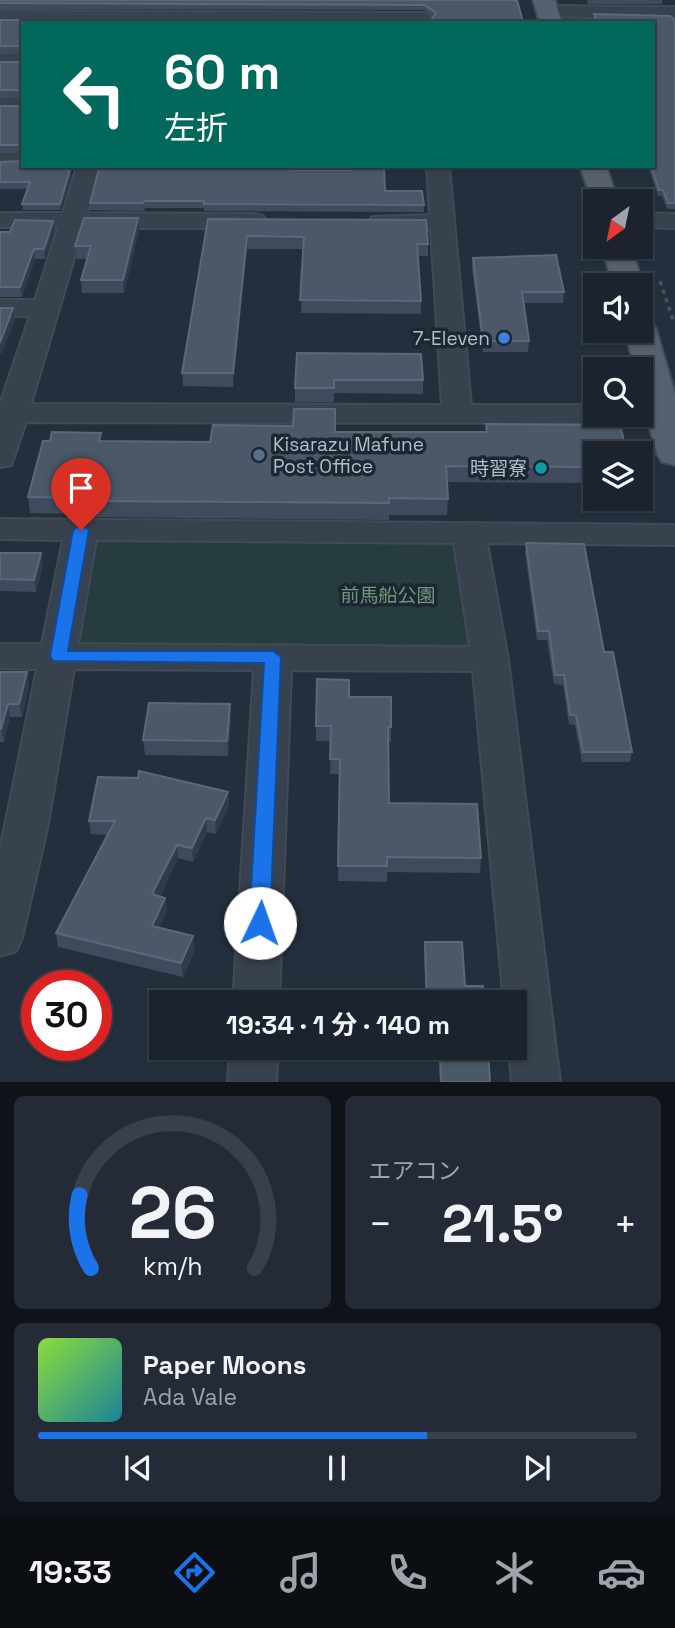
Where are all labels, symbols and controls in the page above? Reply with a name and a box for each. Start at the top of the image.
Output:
text: 60 m [164,41,280,103]
icon: left [49,49,140,140]
text: 左折 [164,108,228,148]
north arrow [583,189,653,259]
map controls [583,189,653,511]
button: sound [583,273,653,343]
place label: 7-Eleven [413,326,490,351]
marker: 7-Eleven [496,330,512,346]
button: search [583,357,653,427]
place label: Kisarazu Mafune Post Office [273,432,424,479]
button: layers [583,441,653,511]
marker: Kisarazu Mafune Post Office [251,447,267,463]
place label: 時習寮 [470,456,527,481]
pin [51,458,111,530]
marker: 時習寮 [533,460,549,476]
icon: arrive [62,469,100,507]
park label: 前馬船公園 [340,583,436,608]
position arrow [223,886,297,960]
speed limit sign: 30 [21,970,112,1061]
text: 19:34 · 1 分 · 140 m [226,1008,450,1042]
text: エアコン [369,1156,461,1186]
text: 26 [128,1167,216,1260]
text: 21.5° [442,1191,564,1257]
text: − [369,1200,392,1248]
text: + [613,1200,637,1248]
text: km/h [142,1250,202,1282]
text: Paper Moons [143,1348,306,1382]
text: Ada Vale [143,1382,237,1412]
icon: previous [119,1449,157,1487]
icon: pause [318,1449,356,1487]
icon: next [518,1449,556,1487]
icon: directions [170,1548,219,1597]
icon: music [276,1548,325,1597]
icon: phone [383,1548,432,1597]
icon: climate [490,1548,539,1597]
icon: car [597,1548,646,1597]
text: 19:33 [29,1552,112,1592]

